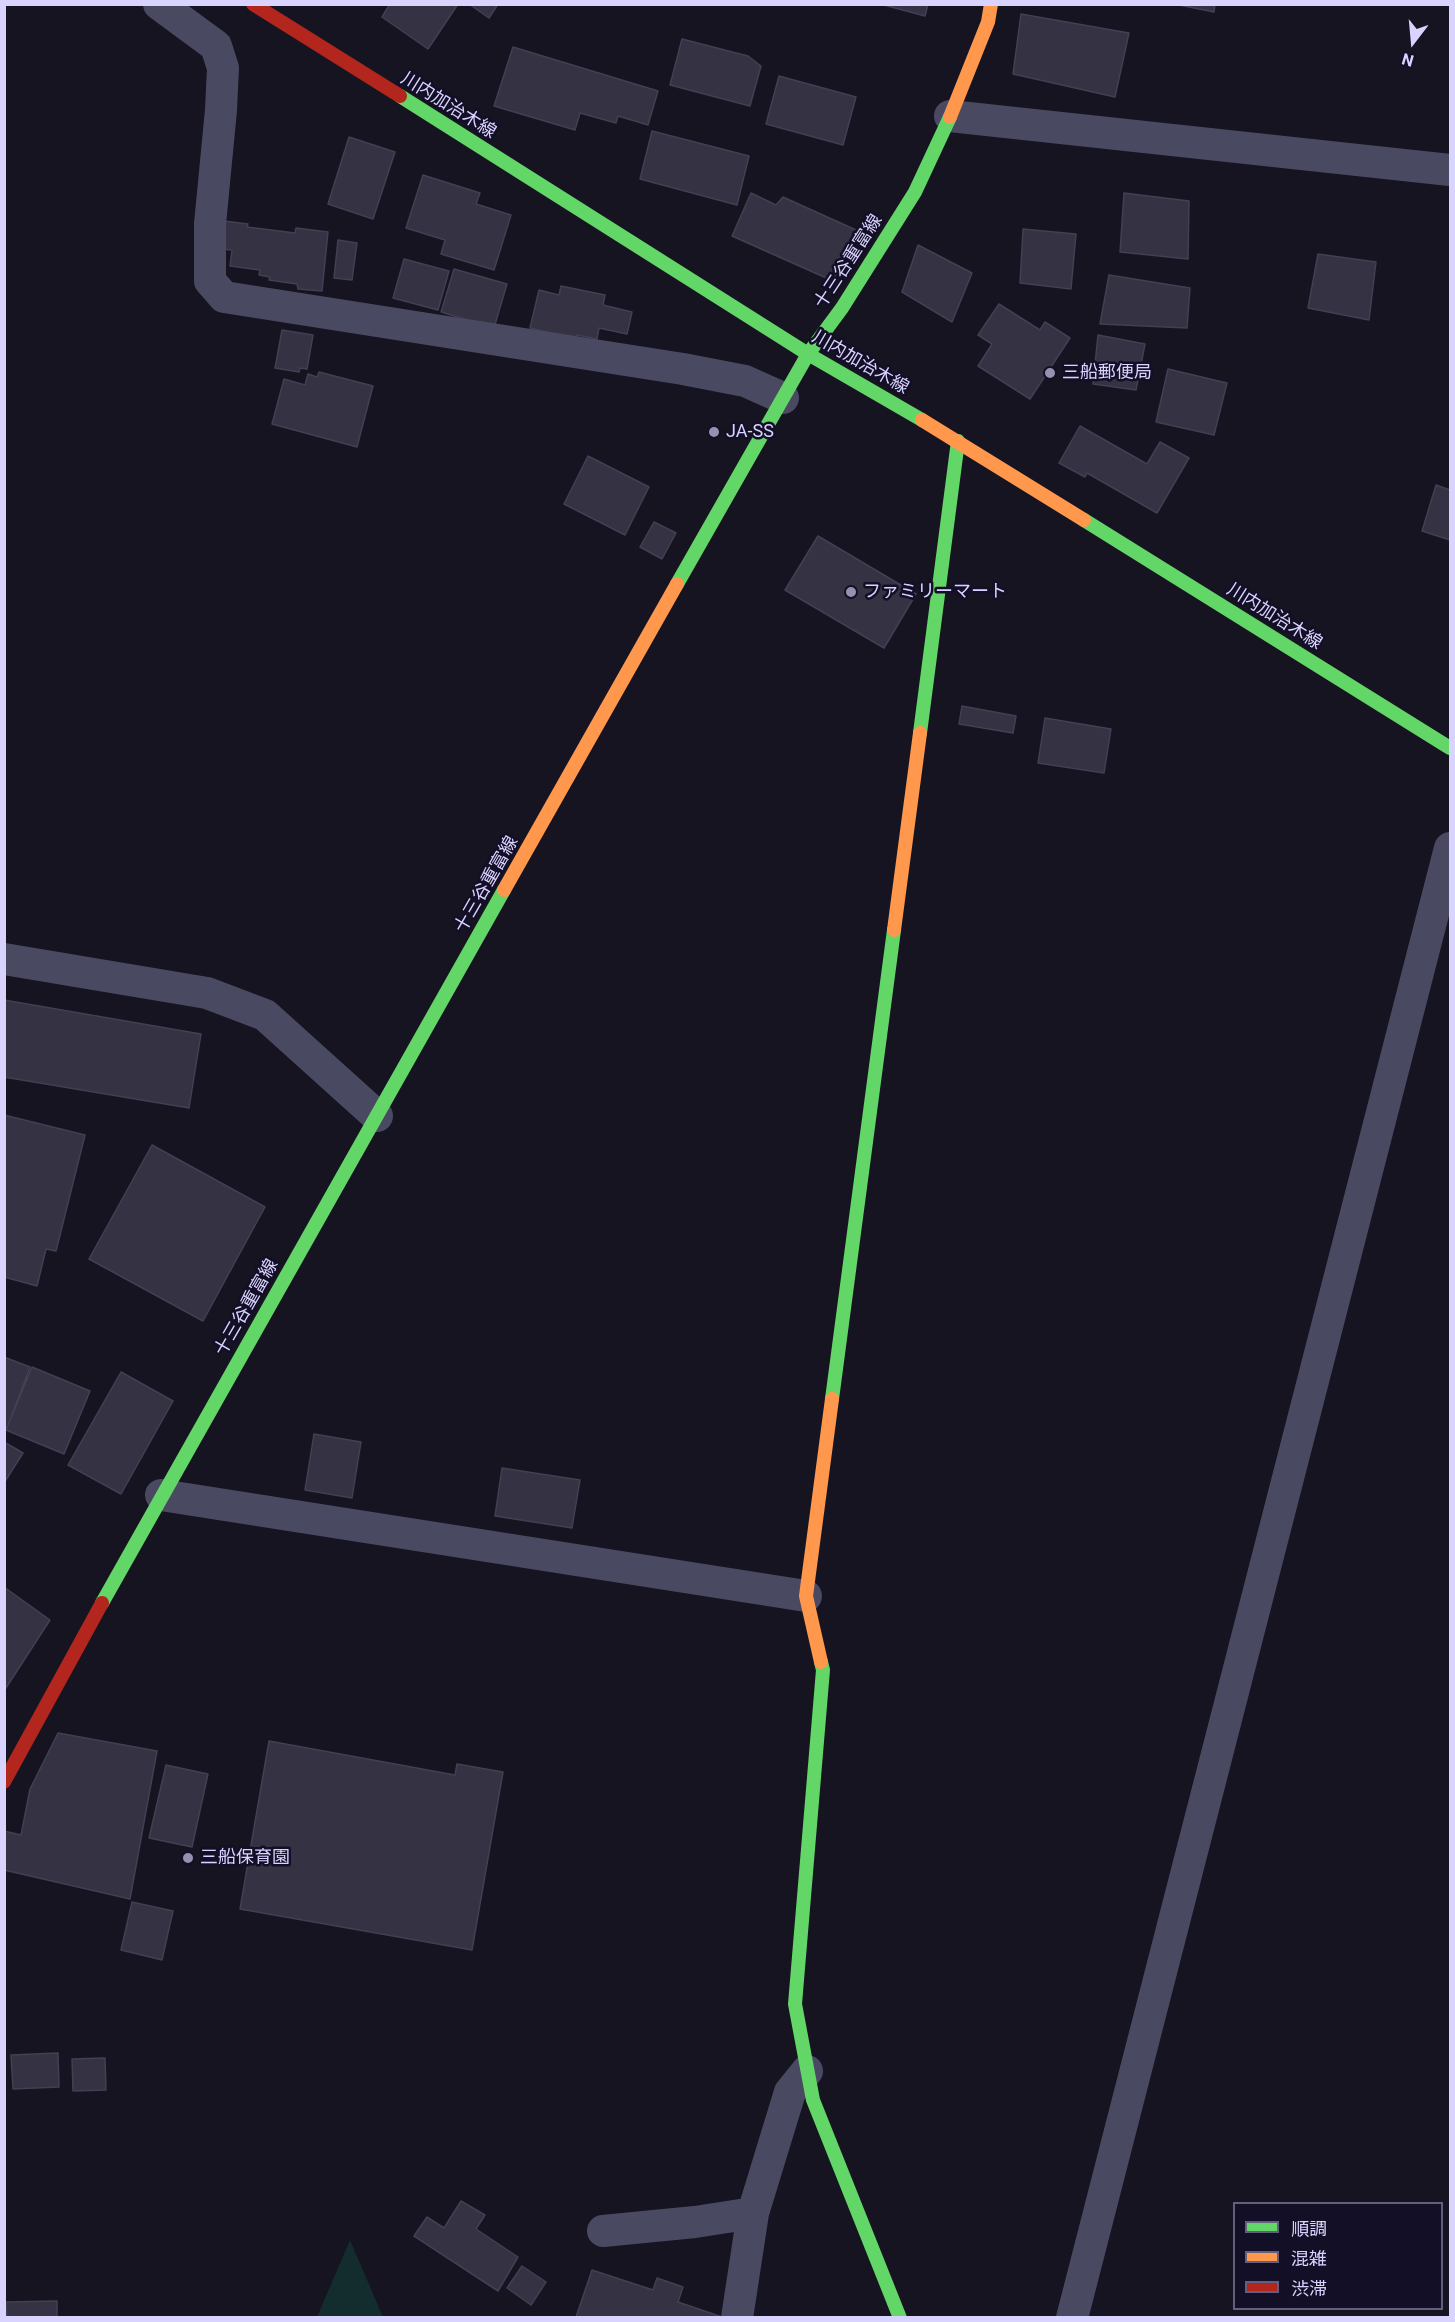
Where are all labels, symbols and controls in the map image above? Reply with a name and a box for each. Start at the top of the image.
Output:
north arrow [1383,12,1443,72]
text: N [1400,49,1416,70]
street label: 川内加治木線 [396,68,500,144]
street label: 十三谷重富線 [811,211,887,313]
street label: 川内加治木線 [808,327,912,399]
place label: 三船郵便局 [1062,362,1152,384]
marker: 三船郵便局 [1043,366,1057,380]
place label: JA-SS [726,421,774,443]
marker: JA-SS [707,425,721,439]
street label: 川内加治木線 [1222,579,1326,655]
place label: ファミリーマート [863,581,1007,603]
marker: ファミリーマート [844,585,858,599]
street label: 十三谷重富線 [451,833,523,937]
street label: 十三谷重富線 [211,1256,283,1360]
place label: 三船保育園 [200,1847,290,1869]
marker: 三船保育園 [181,1851,195,1865]
legend [1233,2202,1443,2310]
text: 順調 [1291,2218,1327,2239]
text: 混雑 [1291,2248,1327,2269]
text: 渋滞 [1291,2278,1327,2299]

